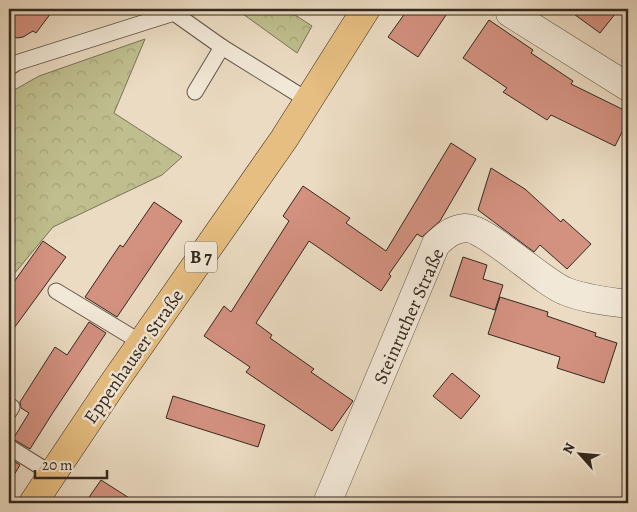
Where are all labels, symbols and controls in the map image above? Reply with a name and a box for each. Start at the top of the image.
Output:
road number: B 7 [185,242,217,272]
street label: Steinruther Straße [367,244,451,388]
street label: Eppenhauser Straße [78,284,190,429]
north arrow [554,430,604,480]
text: N [558,439,580,457]
scale bar [35,447,108,479]
text: 20 m [42,455,73,475]

